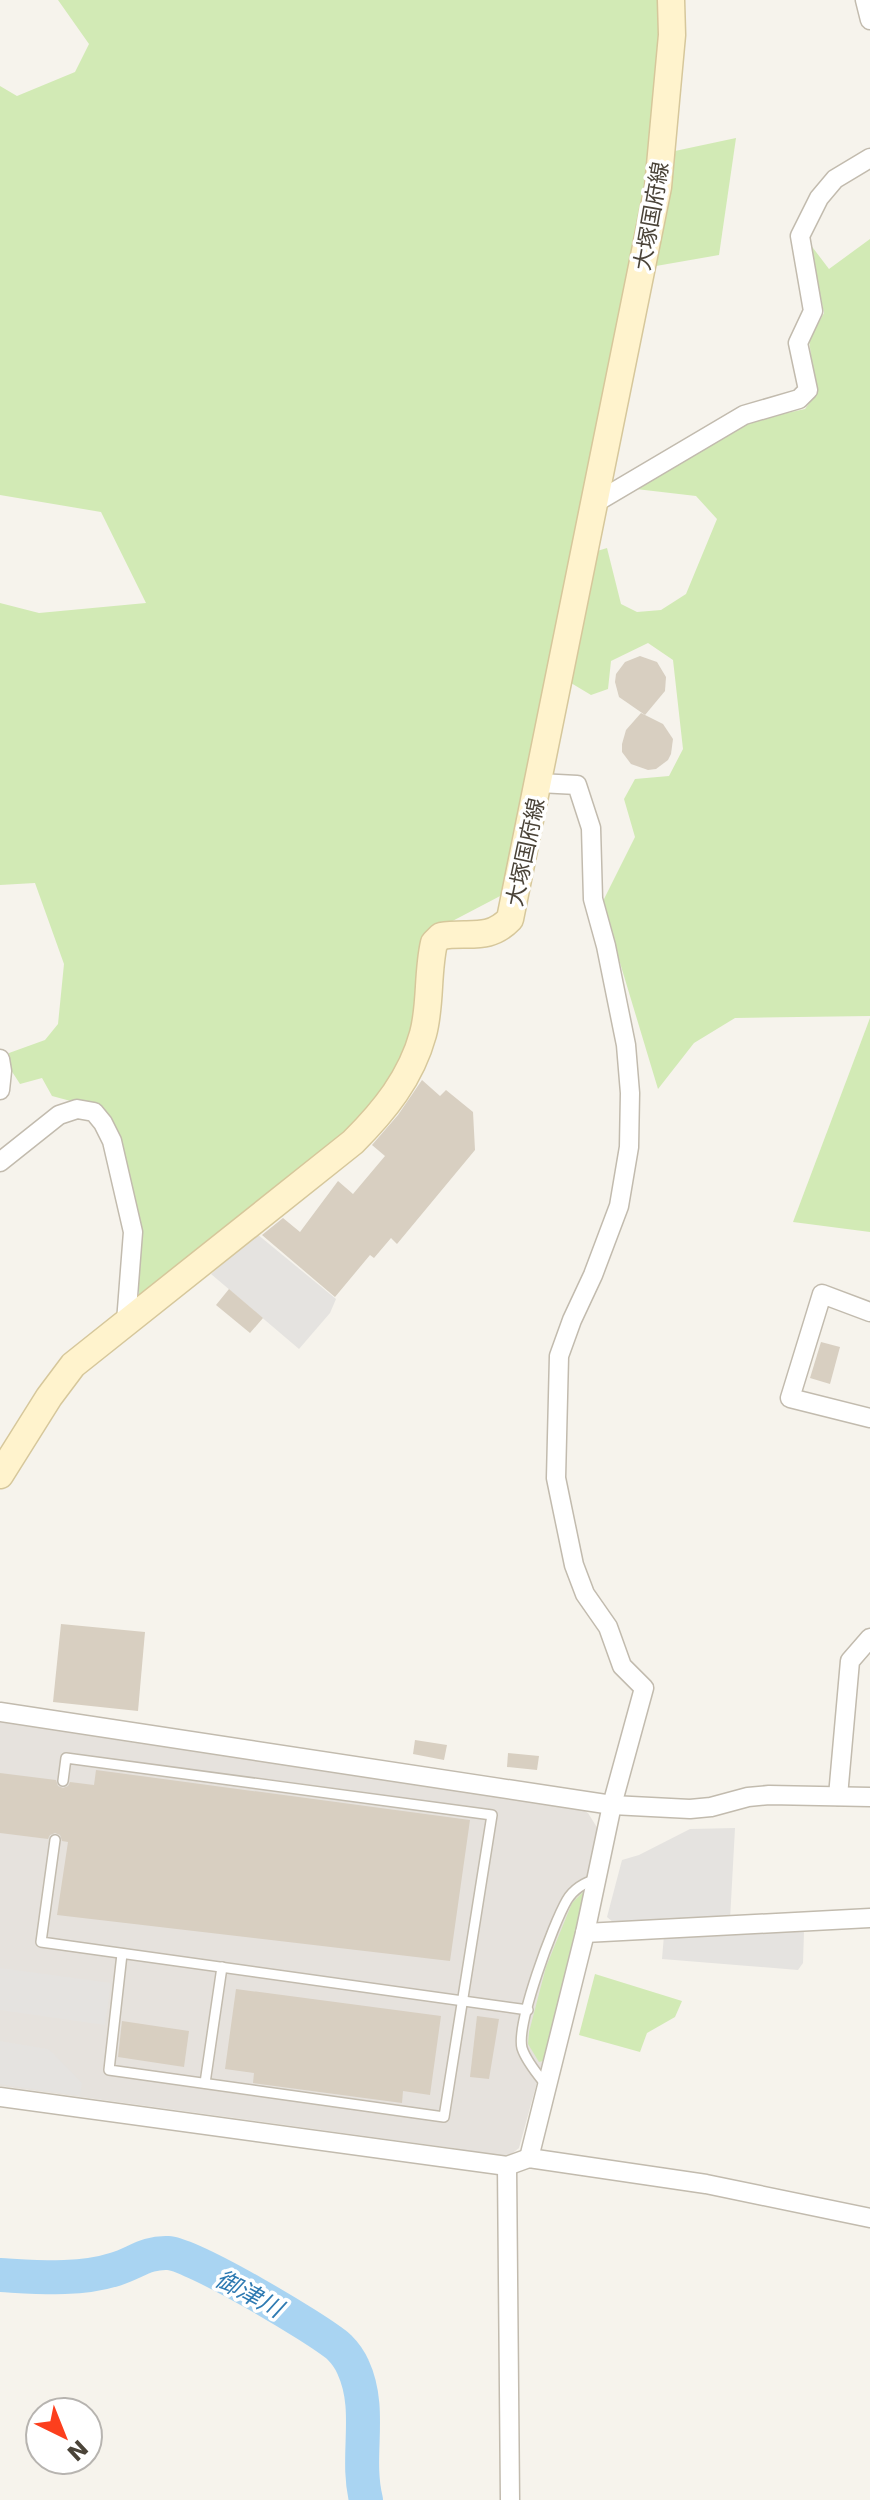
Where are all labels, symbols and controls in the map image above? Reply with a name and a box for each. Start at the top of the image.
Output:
street label: 大塚国府線 [630,160,673,272]
street label: 大塚国府線 [502,796,549,909]
water label: 御津川 [211,2265,290,2325]
north arrow [24,2396,104,2476]
text: N [62,2435,93,2466]

